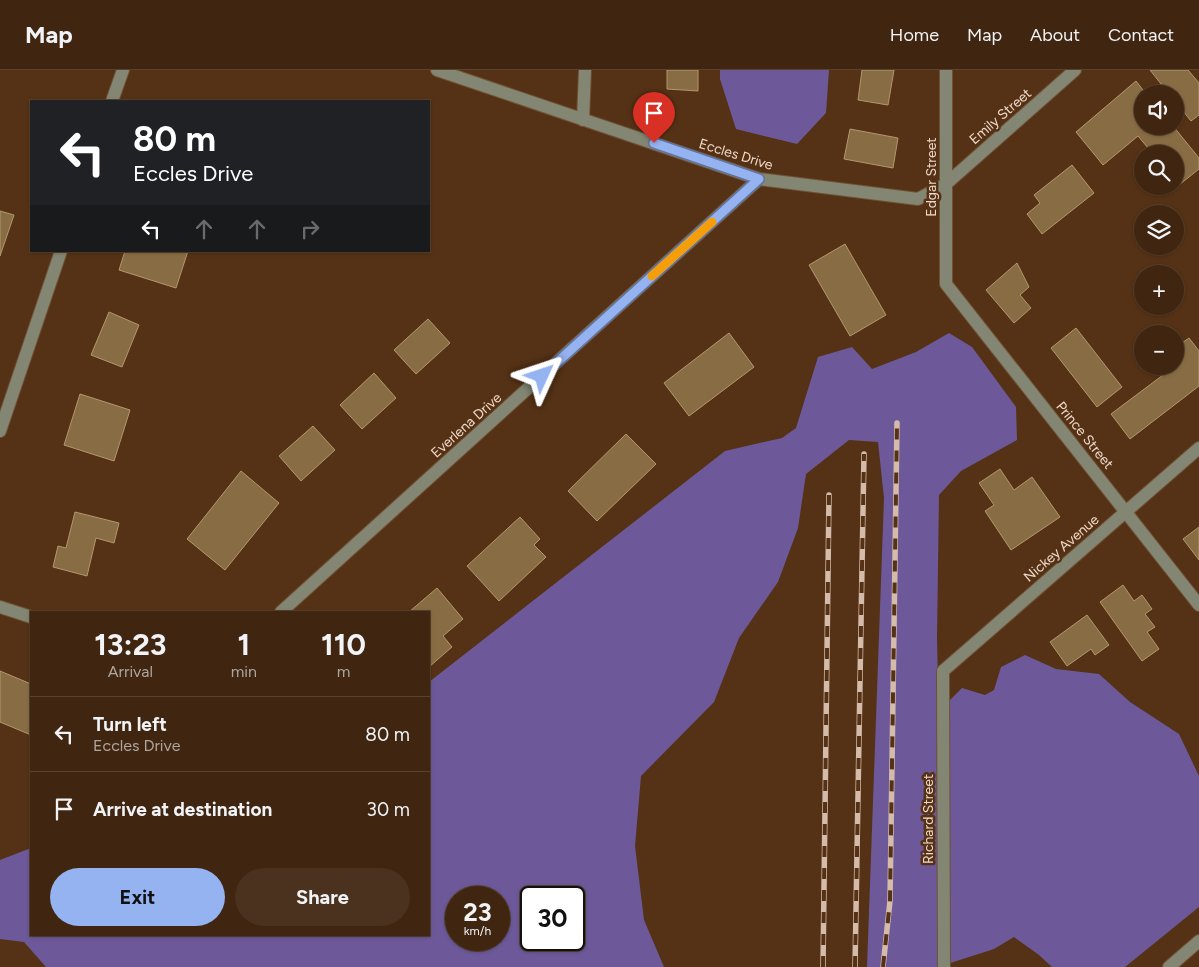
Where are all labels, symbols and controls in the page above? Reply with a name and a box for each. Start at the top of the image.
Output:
text: Map [25,20,73,49]
text: Home [890,24,939,46]
text: Map [967,24,1002,46]
text: About [1030,24,1080,46]
text: Contact [1108,24,1174,46]
street label: Emily Street [966,85,1035,148]
map controls [1134,85,1184,375]
button: sound [1134,85,1184,135]
pin [633,92,675,143]
icon: arrive [640,99,668,127]
text: 80 m [133,118,216,160]
icon: left [50,120,115,185]
street label: Eccles Drive [697,135,775,174]
street label: Edgar Street [923,137,940,217]
button: search [1134,145,1184,195]
text: Eccles Drive [133,160,253,187]
button: layers [1134,205,1184,255]
icon: left [137,215,165,243]
icon: ahead [190,215,218,243]
icon: ahead [243,215,271,243]
icon: right [296,215,324,243]
button: + [1134,265,1184,315]
button: − [1134,325,1184,375]
position arrow [515,349,567,401]
street label: Everlena Drive [427,389,505,462]
street label: Prince Street [1052,398,1117,472]
street label: Nickey Avenue [1020,511,1103,586]
text: 13:23 [94,626,167,663]
text: 1 [237,626,250,663]
text: 110 [321,626,366,663]
text: Arrival [108,662,153,681]
text: min [231,662,257,681]
text: m [337,662,350,681]
text: Turn left [93,713,167,736]
icon: left [50,720,78,748]
text: 80 m [365,723,410,746]
text: Eccles Drive [93,736,180,755]
street label: Richard Street [920,774,937,864]
icon: arrive [50,795,78,823]
text: Arrive at destination [93,798,272,821]
text: 30 m [367,798,410,821]
button: Exit [50,868,225,926]
button: Share [235,868,410,926]
speed limit sign: 30 [520,886,585,951]
text: 23 [463,897,492,927]
text: km/h [464,924,491,938]

